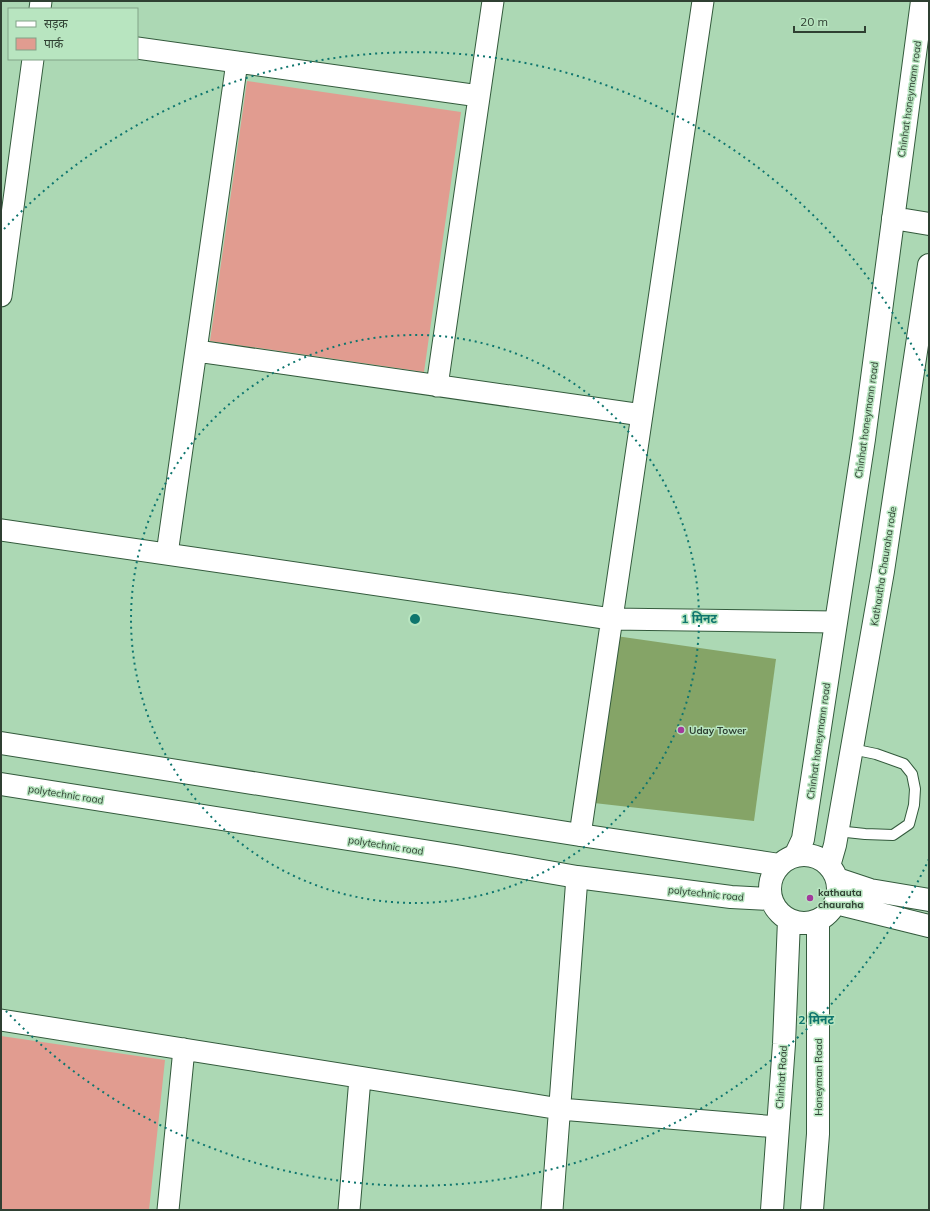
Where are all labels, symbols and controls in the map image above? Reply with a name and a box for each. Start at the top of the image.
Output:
legend [8,8,138,60]
scale bar [794,8,865,34]
text: 20 m [800,14,828,29]
text: सड़क [44,16,69,31]
text: पार्क [44,36,64,51]
street label: Chinhat honeymann road [895,40,924,158]
street label: Chinhat honeymann road [852,361,881,479]
street label: Kathautha Chauraha rode [868,505,899,627]
text: 1 मिनट [681,611,717,626]
centre of rings [408,612,422,626]
street label: Chinhat honeymann road [804,682,833,800]
place label: Uday Tower [689,724,746,737]
marker: Uday Tower [676,725,686,735]
street label: polytechnic road [27,782,105,807]
street label: polytechnic road [347,833,425,858]
street label: polytechnic road [667,883,745,904]
place label: kathauta chauraha [818,886,864,911]
marker: kathauta chauraha [805,893,815,903]
text: 2 मिनट [798,1012,834,1027]
street label: Honeyman Road [812,1038,825,1116]
street label: Chinhat Road [773,1045,790,1109]

